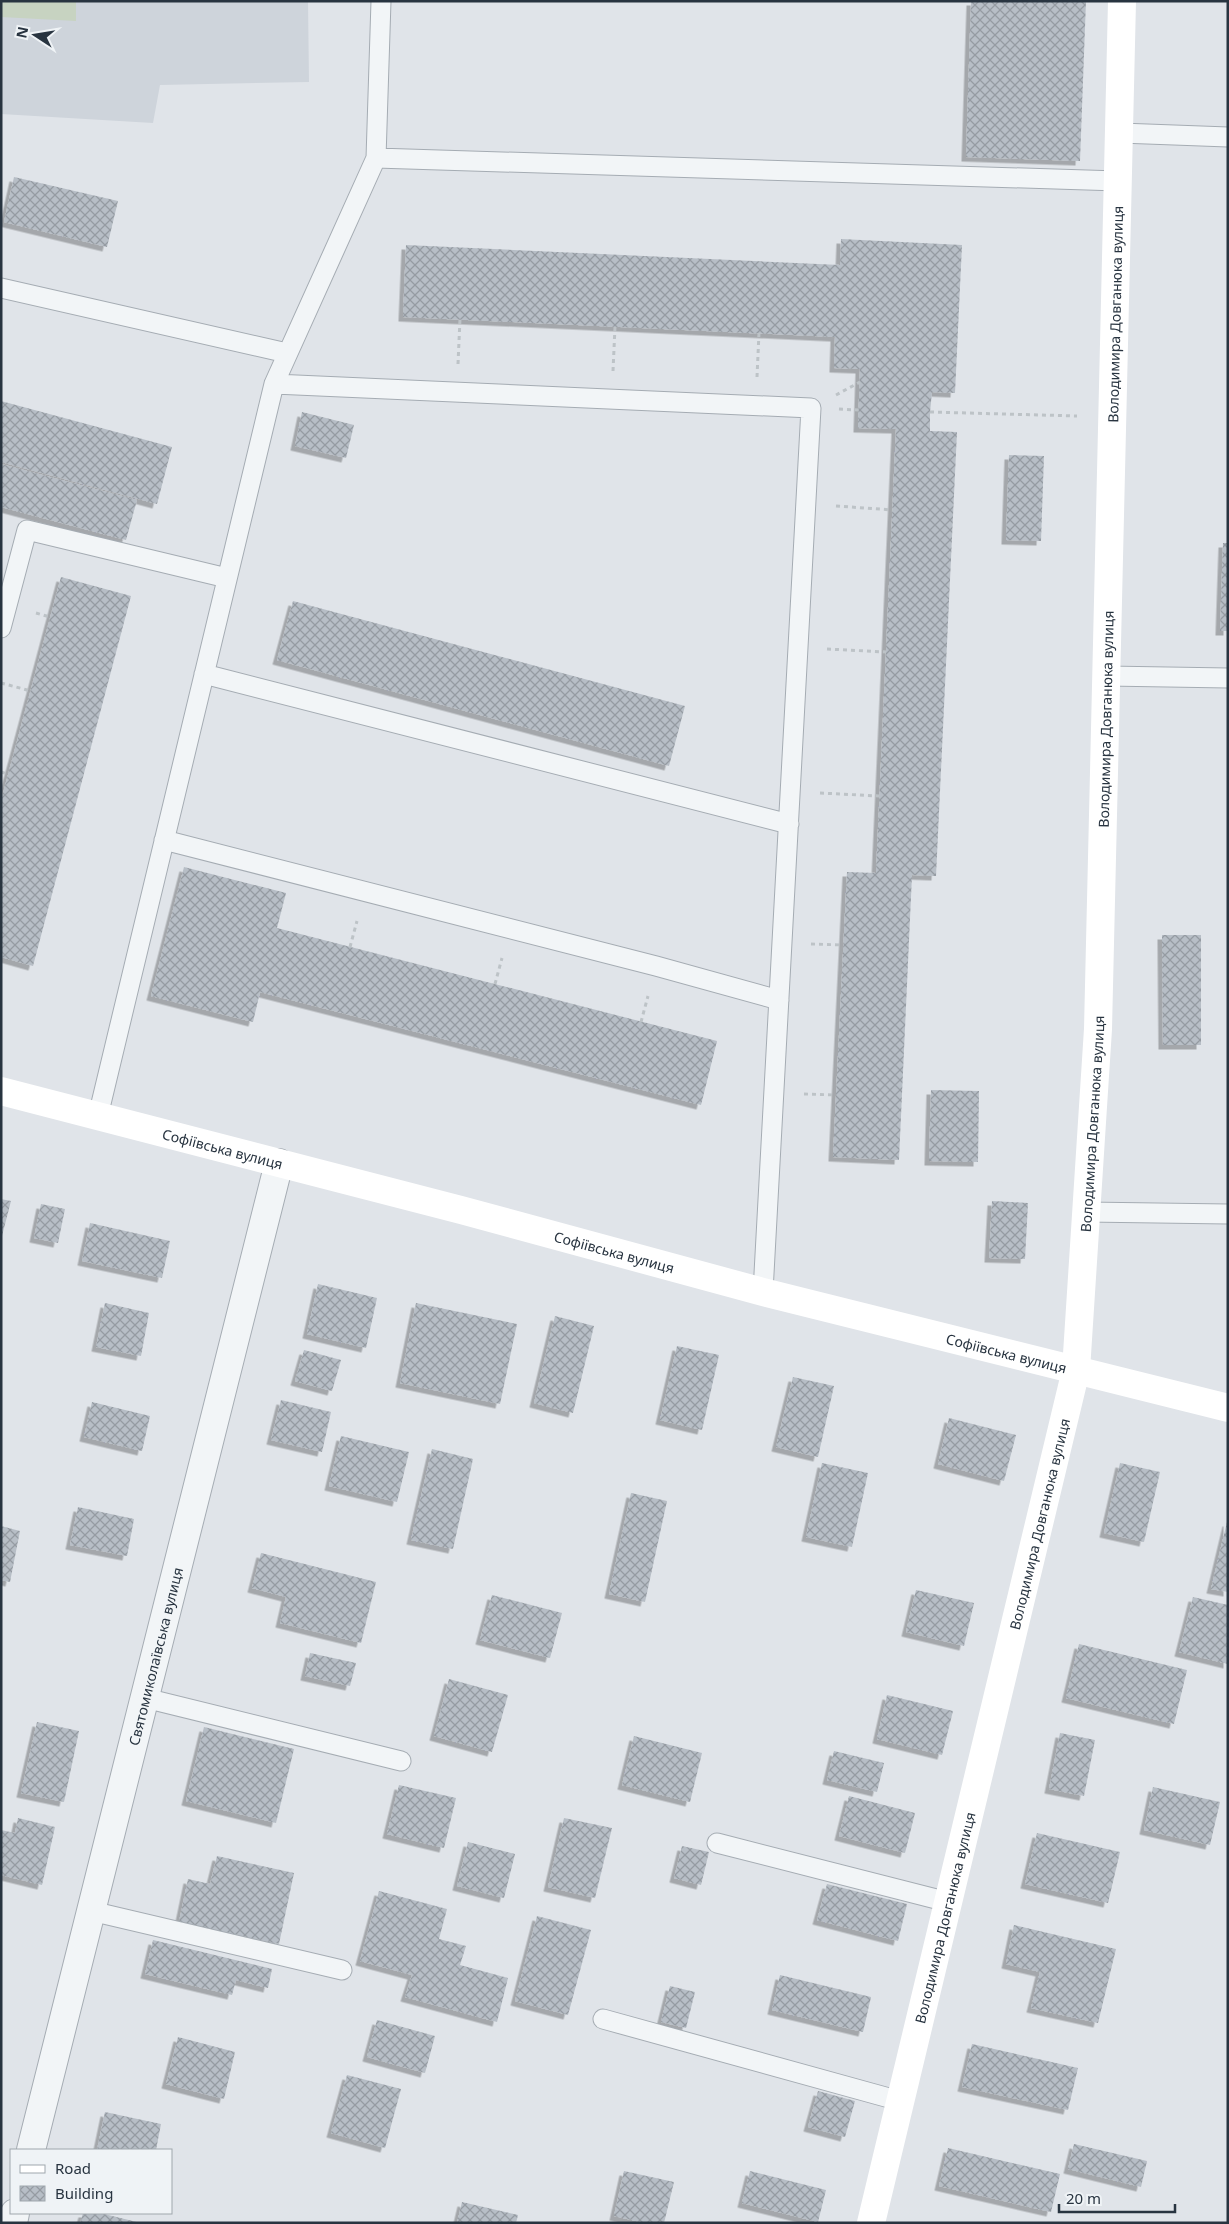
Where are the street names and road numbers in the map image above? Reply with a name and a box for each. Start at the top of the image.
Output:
street label: Володимира Довганюка вулиця [1103,205,1127,423]
street label: Володимира Довганюка вулиця [1093,610,1117,828]
street label: Володимира Довганюка вулиця [1075,1015,1108,1233]
street label: Софіївська вулиця [160,1124,285,1173]
street label: Софіївська вулиця [552,1226,676,1277]
street label: Софіївська вулиця [944,1329,1069,1377]
street label: Володимира Довганюка вулиця [1004,1416,1074,1632]
street label: Святомиколаївська вулиця [124,1565,187,1747]
street label: Володимира Довганюка вулиця [910,1810,979,2025]

